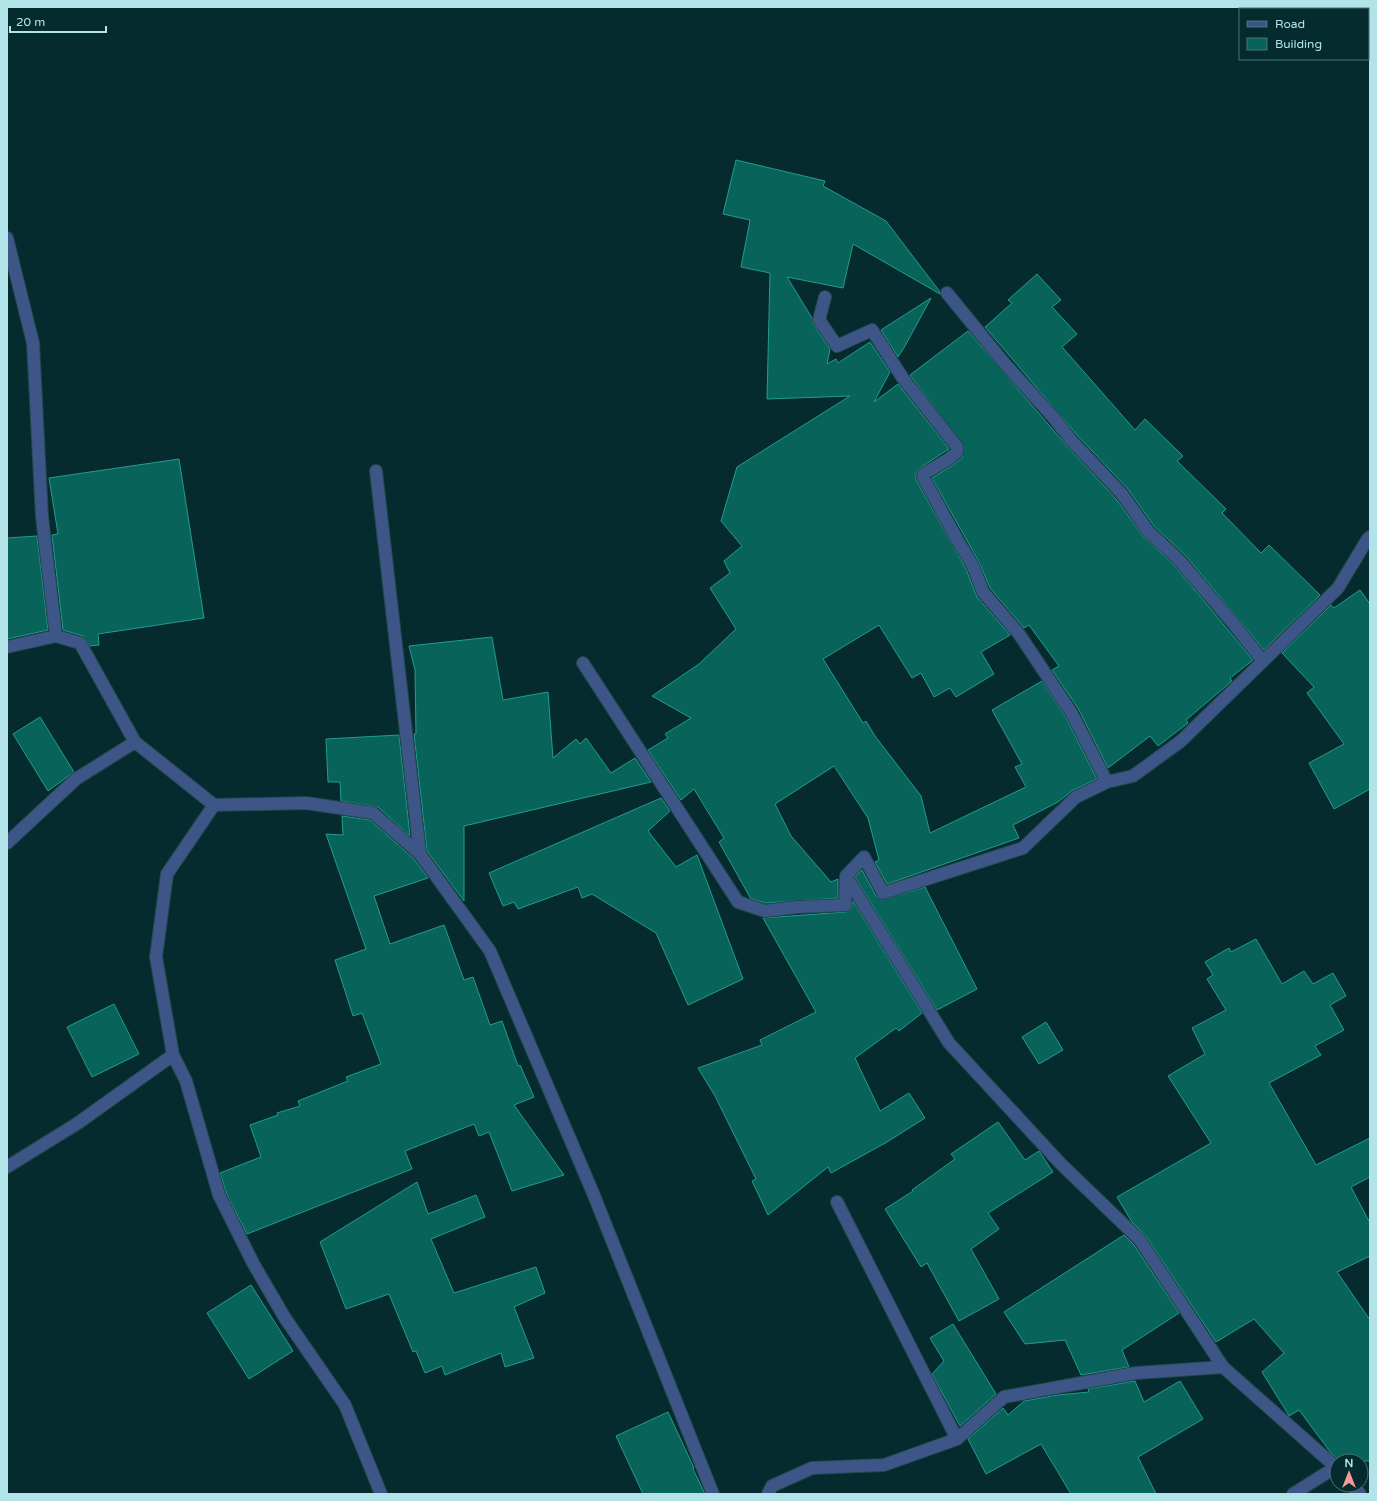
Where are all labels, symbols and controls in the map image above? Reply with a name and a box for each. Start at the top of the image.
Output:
scale bar [10,8,106,34]
legend [1239,8,1369,60]
text: 20 m [16,15,45,29]
text: Road [1275,17,1305,31]
text: Building [1275,37,1322,51]
north arrow [1329,1453,1369,1493]
text: N [1345,1457,1353,1470]

